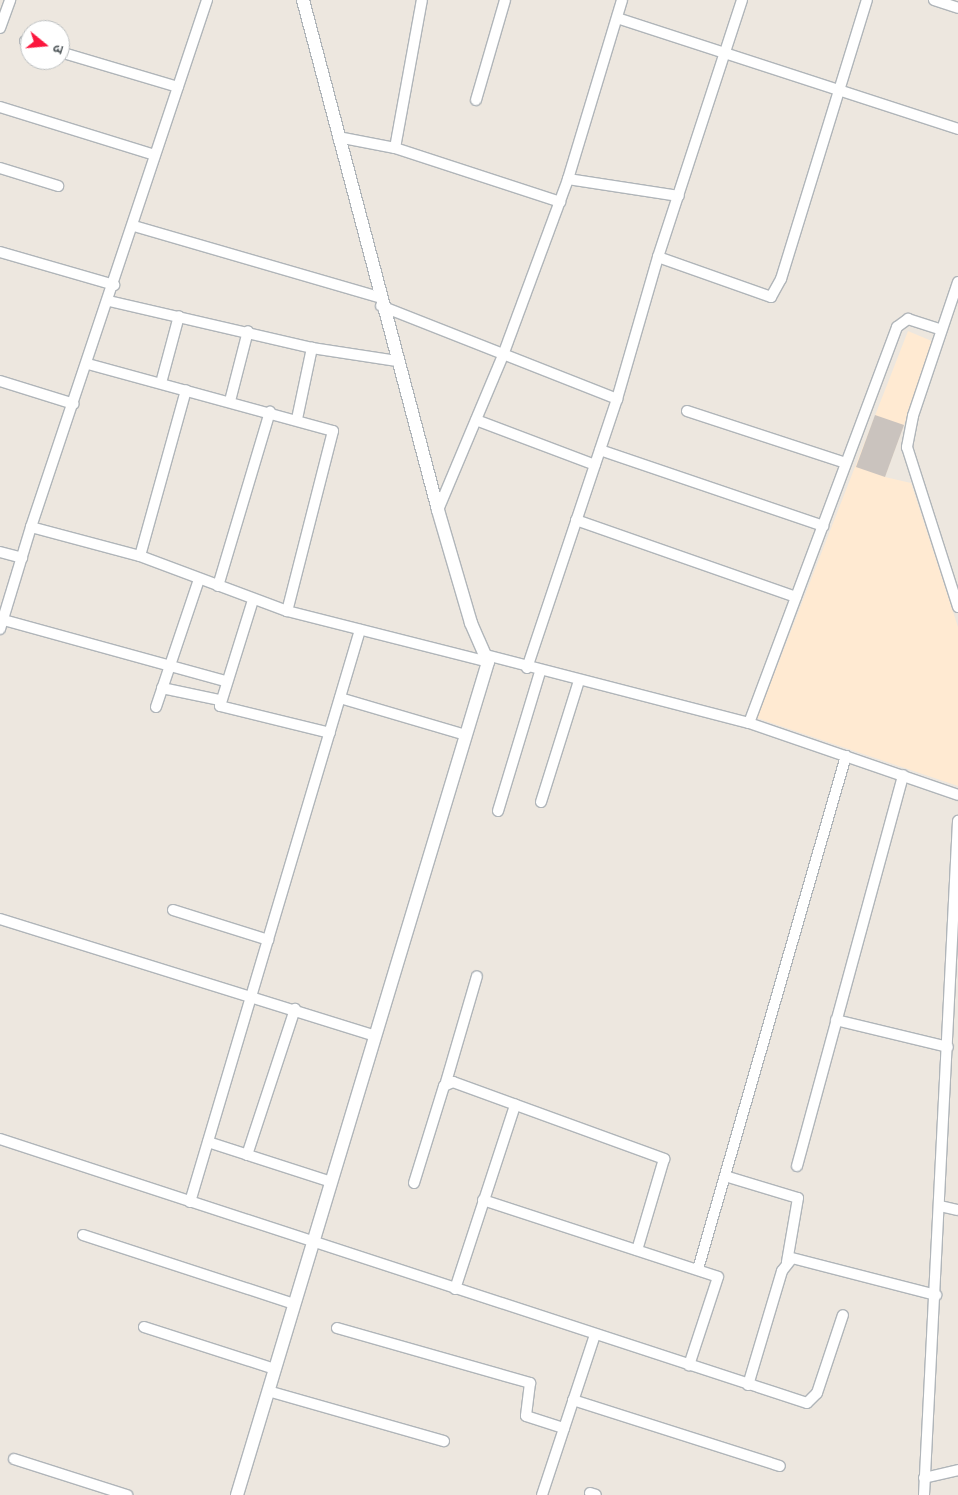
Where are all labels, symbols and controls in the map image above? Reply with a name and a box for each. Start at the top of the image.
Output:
north arrow [20,20,70,70]
text: उ [48,42,70,56]

